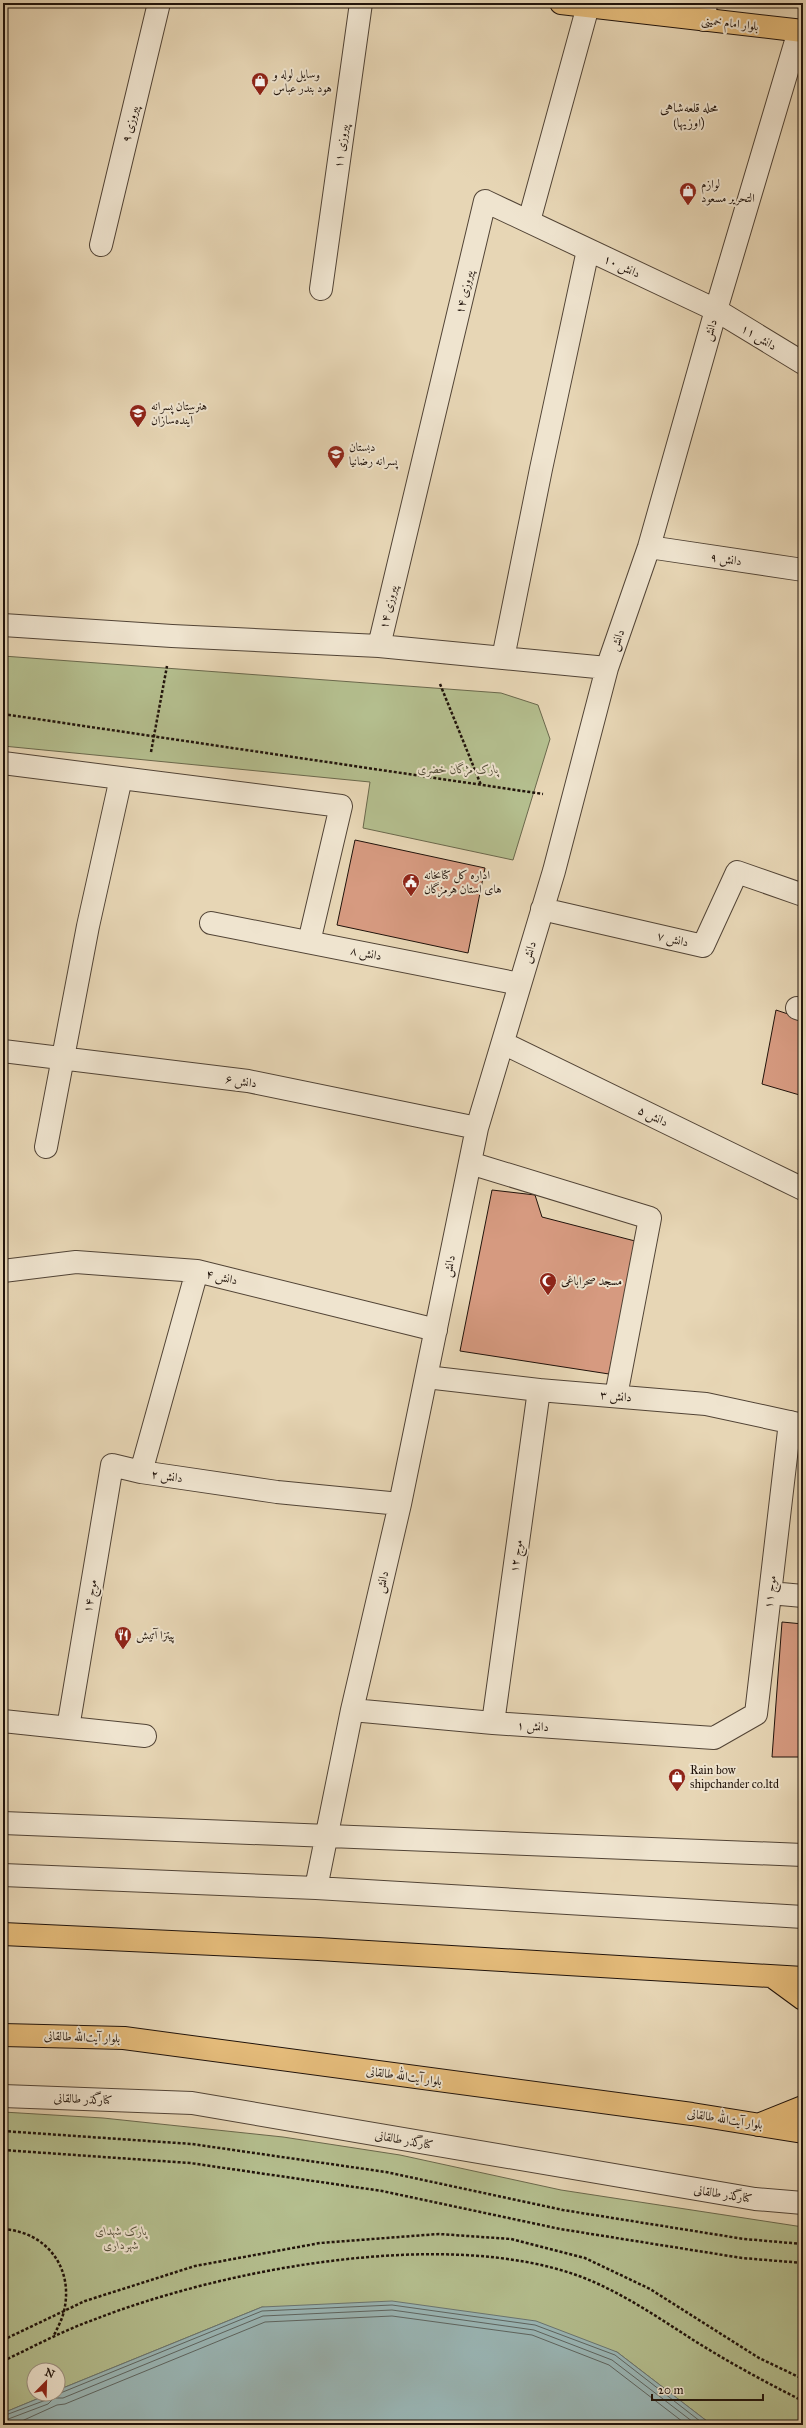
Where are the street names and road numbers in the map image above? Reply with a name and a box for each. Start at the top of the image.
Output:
street label: بلوار امام خمینی [700,13,759,37]
street label: پیروزی ۹ [119,104,143,144]
street label: پیروزی ۱۱ [331,122,353,169]
street label: دانش ۱۰ [601,251,643,282]
street label: پیروزی ۱۴ [452,268,478,316]
street label: دانش [700,317,722,343]
street label: دانش ۱۱ [738,321,779,355]
street label: دانش ۹ [709,550,743,570]
street label: پیروزی ۱۴ [376,583,402,631]
street label: دانش [607,627,629,653]
street label: دانش ۷ [655,929,690,951]
street label: دانش [519,939,541,965]
street label: دانش ۸ [349,943,383,965]
street label: دانش ۶ [224,1072,258,1092]
street label: دانش ۵ [635,1103,670,1131]
street label: دانش [440,1254,460,1279]
street label: دانش ۴ [204,1267,239,1289]
street label: دانش ۳ [599,1388,632,1406]
street label: دانش ۲ [150,1467,184,1487]
street label: موج ۱۲ [507,1539,529,1574]
street label: دانش [373,1570,393,1595]
street label: موج ۱۱ [761,1575,783,1610]
street label: موج ۱۴ [80,1578,104,1614]
street label: دانش ۱ [517,1718,549,1736]
street label: بلوار آیت‌الله طالقانی [44,2026,120,2046]
street label: بلوار آیت‌الله طالقانی [365,2061,443,2089]
street label: کنارگذر طالقانی [53,2089,113,2107]
street label: بلوار آیت‌الله طالقانی [686,2103,764,2133]
street label: کنارگذر طالقانی [374,2126,435,2152]
street label: کنارگذر طالقانی [693,2181,753,2206]

